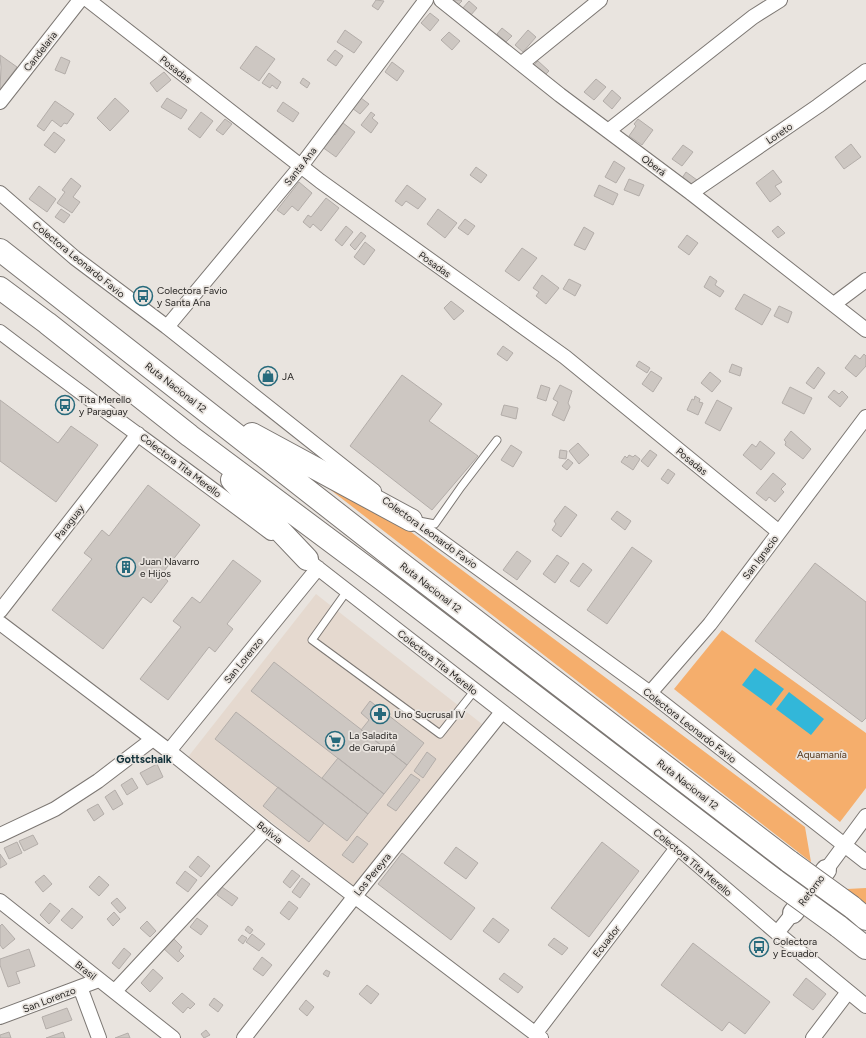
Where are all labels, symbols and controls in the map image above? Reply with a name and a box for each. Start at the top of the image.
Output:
street label: Candelaria [21,29,60,74]
street label: Posadas [157,53,194,86]
street label: Loreto [763,120,795,147]
street label: Santa Ana [281,144,320,188]
street label: Oberá [639,152,669,179]
street label: Colectora Leonardo Favio [30,218,128,301]
street label: Posadas [416,248,454,281]
place label: Colectora Favio y Santa Ana [157,284,228,309]
bus stop icon: Colectora Favio y Santa Ana [132,285,154,307]
street label: Ruta Nacional 12 [142,359,209,415]
shop icon: JA [257,365,279,387]
place label: JA [282,370,294,383]
place label: Tita Merello y Paraguay [79,393,131,418]
bus stop icon: Tita Merello y Paraguay [54,394,76,416]
street label: Colectora Tita Merello [137,431,224,500]
street label: Posadas [673,445,710,478]
street label: Colectora Leonardo Favio [379,493,480,572]
street label: Paraguay [52,502,88,542]
street label: San Ignacio [740,532,781,582]
place label: Juan Navarro e Hijos [140,555,200,580]
building icon: Juan Navarro e Hijos [115,556,137,578]
street label: Ruta Nacional 12 [397,559,464,615]
street label: Colectora Tita Merello [395,627,481,698]
street label: San Lorenzo [221,635,266,686]
street label: Colectora Leonardo Favio [640,685,739,766]
pharmacy icon: Uno Sucrusal IV [369,703,391,725]
place label: Uno Sucrusal IV [394,708,465,721]
place label: La Saladita de Garupá [349,729,397,754]
supermarket icon: La Saladita de Garupá [324,730,346,752]
park label: Aquamanía [797,748,847,761]
district label: Gottschalk [116,753,172,766]
street label: Ruta Nacional 12 [654,756,721,812]
street label: Bolivia [254,818,285,846]
street label: Colectora Tita Merello [651,826,735,899]
street label: Los Pereyra [351,850,394,899]
street label: Retorno [795,872,828,909]
street label: Ecuador [590,922,623,960]
place label: Colectora y Ecuador [773,935,818,960]
bus stop icon: Colectora y Ecuador [748,936,770,958]
street label: Brasil [72,958,99,983]
street label: San Lorenzo [21,983,78,1015]

